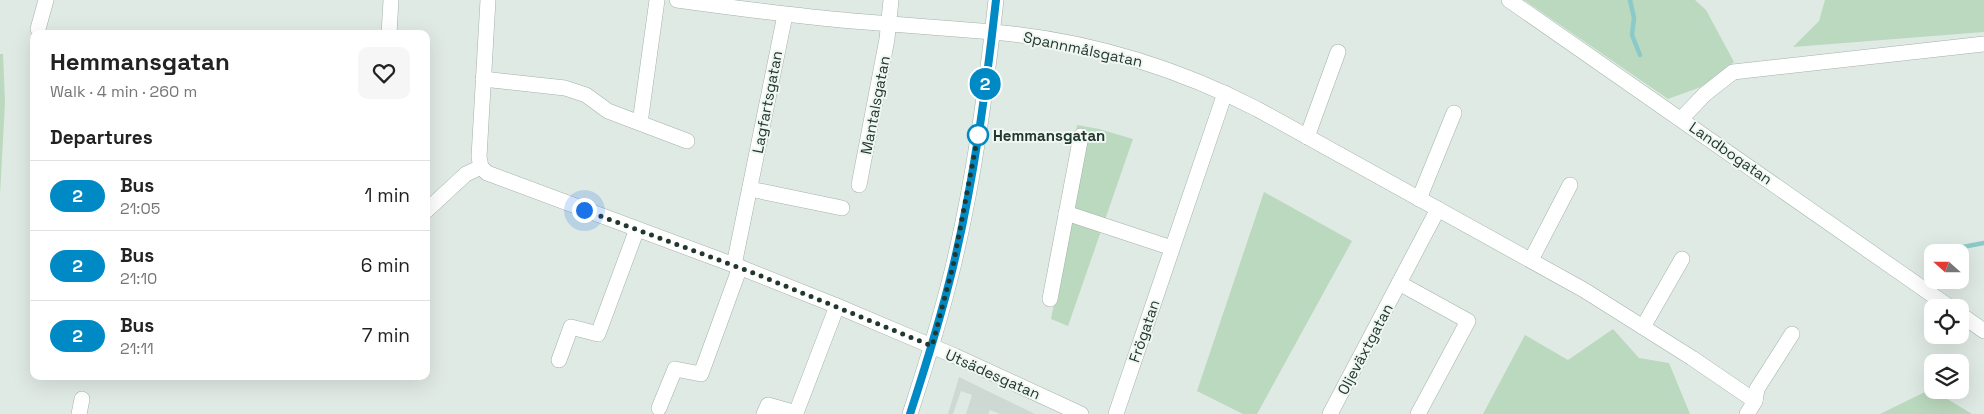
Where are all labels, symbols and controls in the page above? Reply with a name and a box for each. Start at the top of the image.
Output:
street label: Spannmålsgatan [1022,27,1144,71]
text: Hemmansgatan [50,46,230,77]
button: heart [358,47,410,99]
street label: Lagfartsgatan [748,49,786,155]
street label: Mantalsgatan [856,54,894,156]
line badge: 2 [969,68,1001,100]
text: 2 [980,72,990,95]
text: Walk · 4 min · 260 m [50,81,197,102]
street label: Landbogatan [1686,117,1776,189]
marker: Hemmansgatan [967,124,989,146]
text: Departures [50,125,153,150]
place label: Hemmansgatan [993,126,1105,145]
text: Bus [120,173,154,198]
text: 1 min [365,183,410,208]
text: 2 [72,184,83,207]
text: 21:05 [120,198,160,219]
your location [572,198,597,223]
text: Bus [120,243,154,268]
north arrow [1924,244,1969,289]
map controls [1924,244,1969,399]
text: 6 min [361,253,410,278]
text: 2 [72,254,83,277]
text: 21:10 [120,268,157,289]
street label: Frögatan [1124,297,1164,365]
button: locate [1924,299,1969,344]
street label: Oljeväxtgatan [1333,300,1397,398]
text: Bus [120,313,154,338]
text: 7 min [362,323,410,348]
text: 2 [72,324,83,347]
text: 21:11 [120,338,154,359]
street label: Utsädesgatan [943,345,1043,403]
button: layers [1924,354,1969,399]

